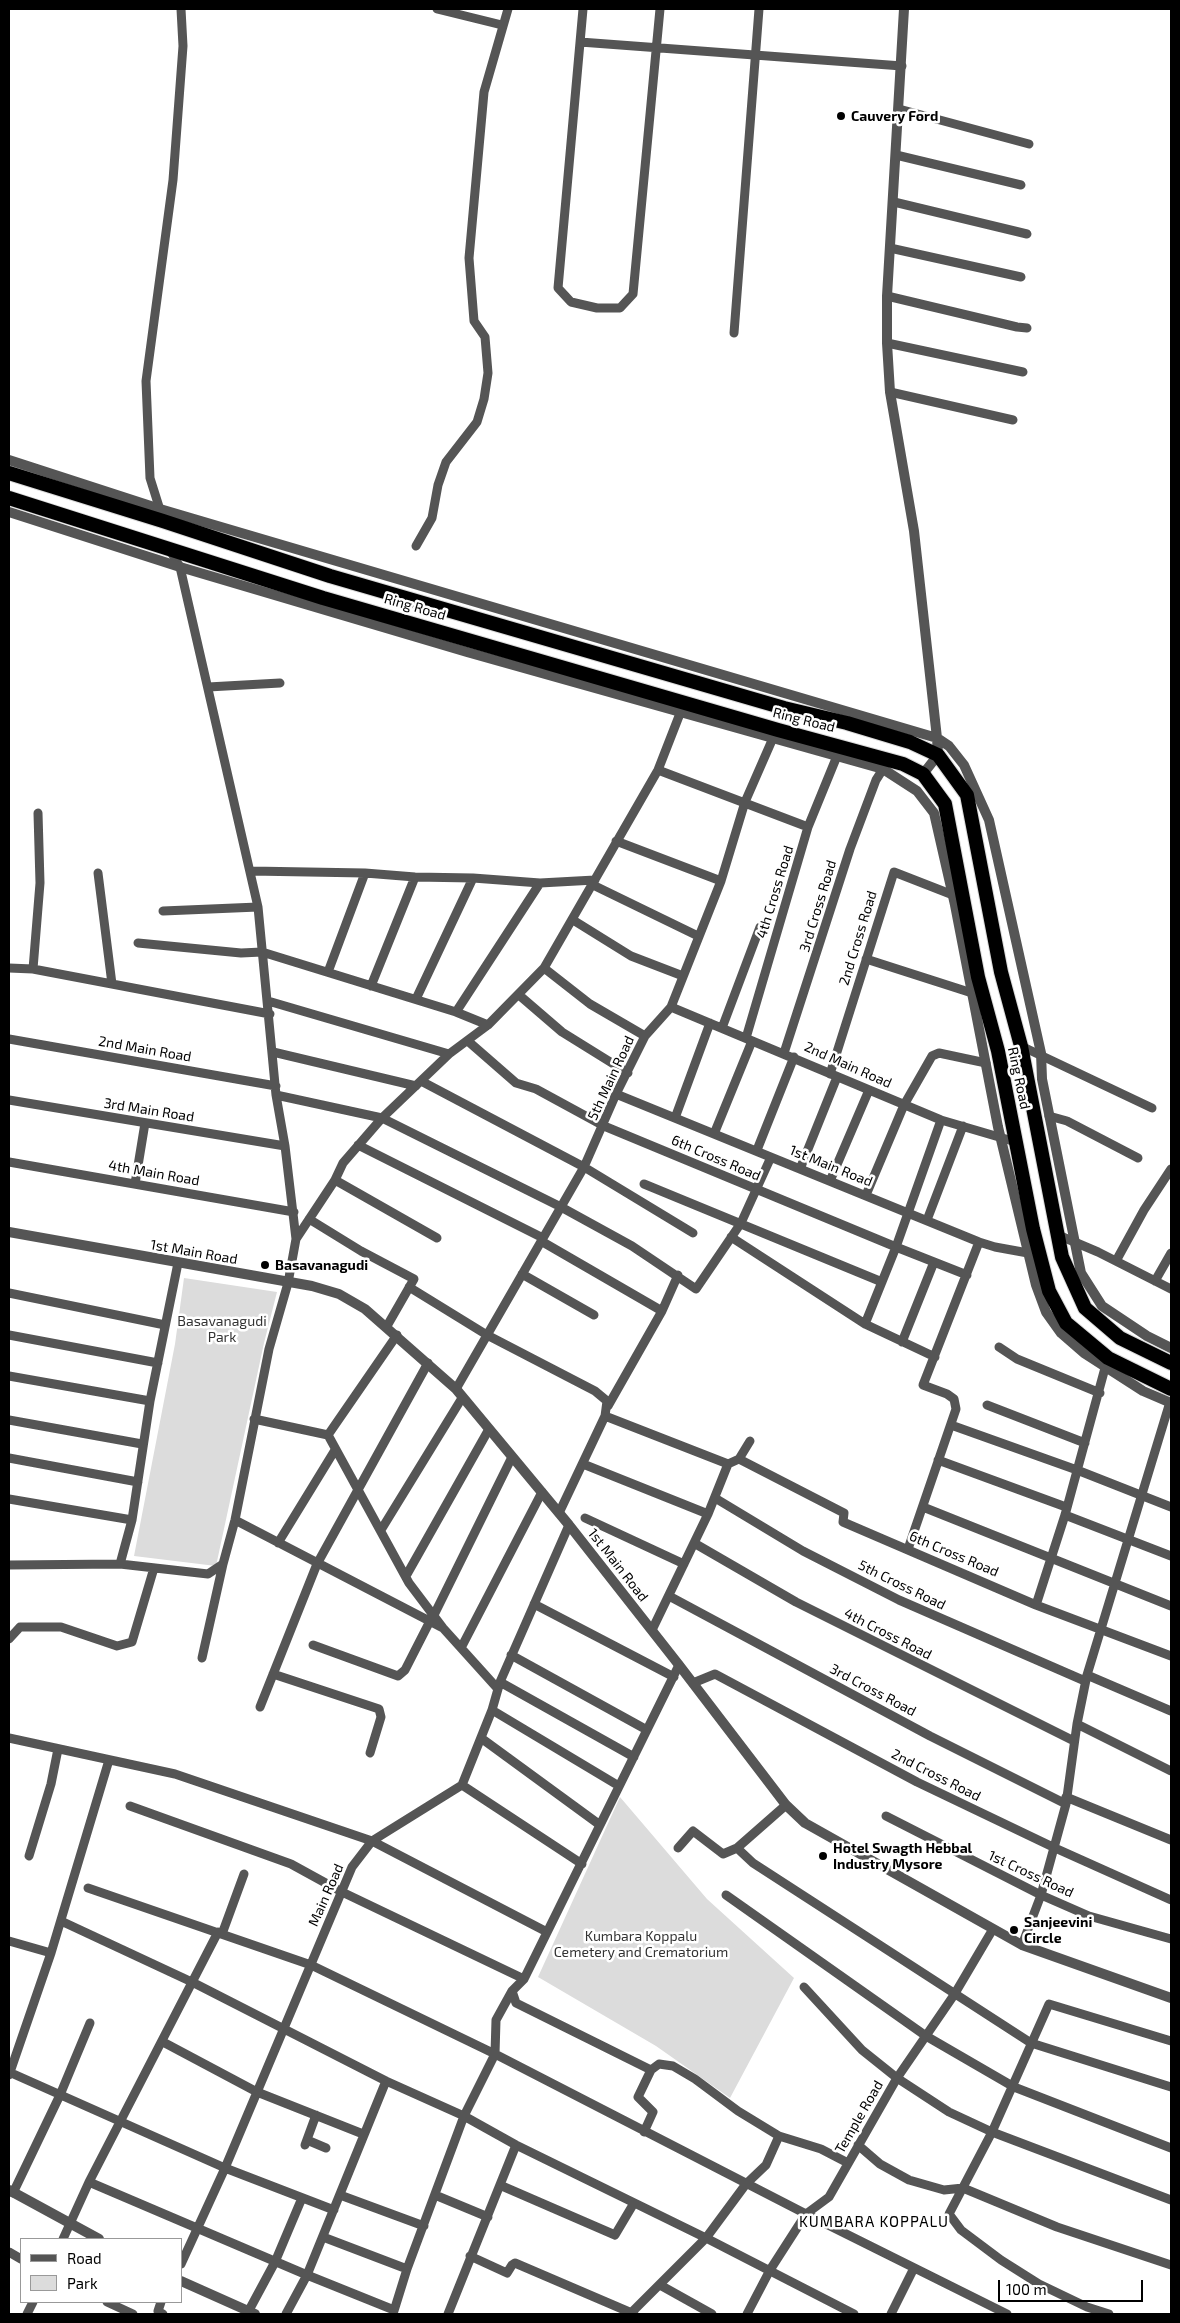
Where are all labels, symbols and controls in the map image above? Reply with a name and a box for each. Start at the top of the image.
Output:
place label: Cauvery Ford [851,108,938,124]
marker: Cauvery Ford [835,110,847,122]
street label: Ring Road [382,590,448,624]
street label: Ring Road [771,704,837,736]
street label: 4th Cross Road [753,844,797,940]
street label: 3rd Cross Road [796,858,840,954]
street label: 2nd Cross Road [836,889,880,987]
street label: 2nd Main Road [97,1033,193,1065]
street label: 5th Main Road [584,1033,638,1123]
street label: 2nd Main Road [802,1038,894,1092]
street label: Ring Road [1004,1045,1034,1111]
street label: 3rd Main Road [103,1095,195,1125]
street label: 6th Cross Road [669,1132,763,1184]
street label: 1st Main Road [787,1142,875,1190]
street label: 4th Main Road [107,1157,201,1189]
street label: 1st Main Road [149,1236,239,1268]
place label: Basavanagudi [275,1257,368,1273]
marker: Basavanagudi [259,1259,271,1271]
park label: Basavanagudi Park [177,1313,267,1345]
street label: 1st Main Road [584,1525,652,1605]
street label: 6th Cross Road [907,1528,1001,1580]
street label: 5th Cross Road [856,1557,948,1613]
street label: 4th Cross Road [841,1605,935,1663]
street label: 3rd Cross Road [827,1660,919,1720]
street label: 2nd Cross Road [888,1745,984,1805]
place label: Hotel Swagth Hebbal Industry Mysore [833,1840,972,1872]
street label: 1st Cross Road [986,1847,1076,1901]
marker: Hotel Swagth Hebbal Industry Mysore [817,1850,829,1862]
street label: Main Road [305,1861,347,1929]
place label: Sanjeevini Circle [1024,1914,1092,1946]
marker: Sanjeevini Circle [1008,1924,1020,1936]
park label: Kumbara Koppalu Cemetery and Crematorium [554,1928,728,1960]
street label: Temple Road [831,2078,887,2156]
district label: KUMBARA KOPPALU [797,2213,951,2231]
legend [20,2238,182,2303]
text: Road [67,2249,102,2267]
scale bar [1000,2270,1145,2302]
text: Park [67,2274,98,2292]
text: 100 m [1006,2280,1047,2298]

